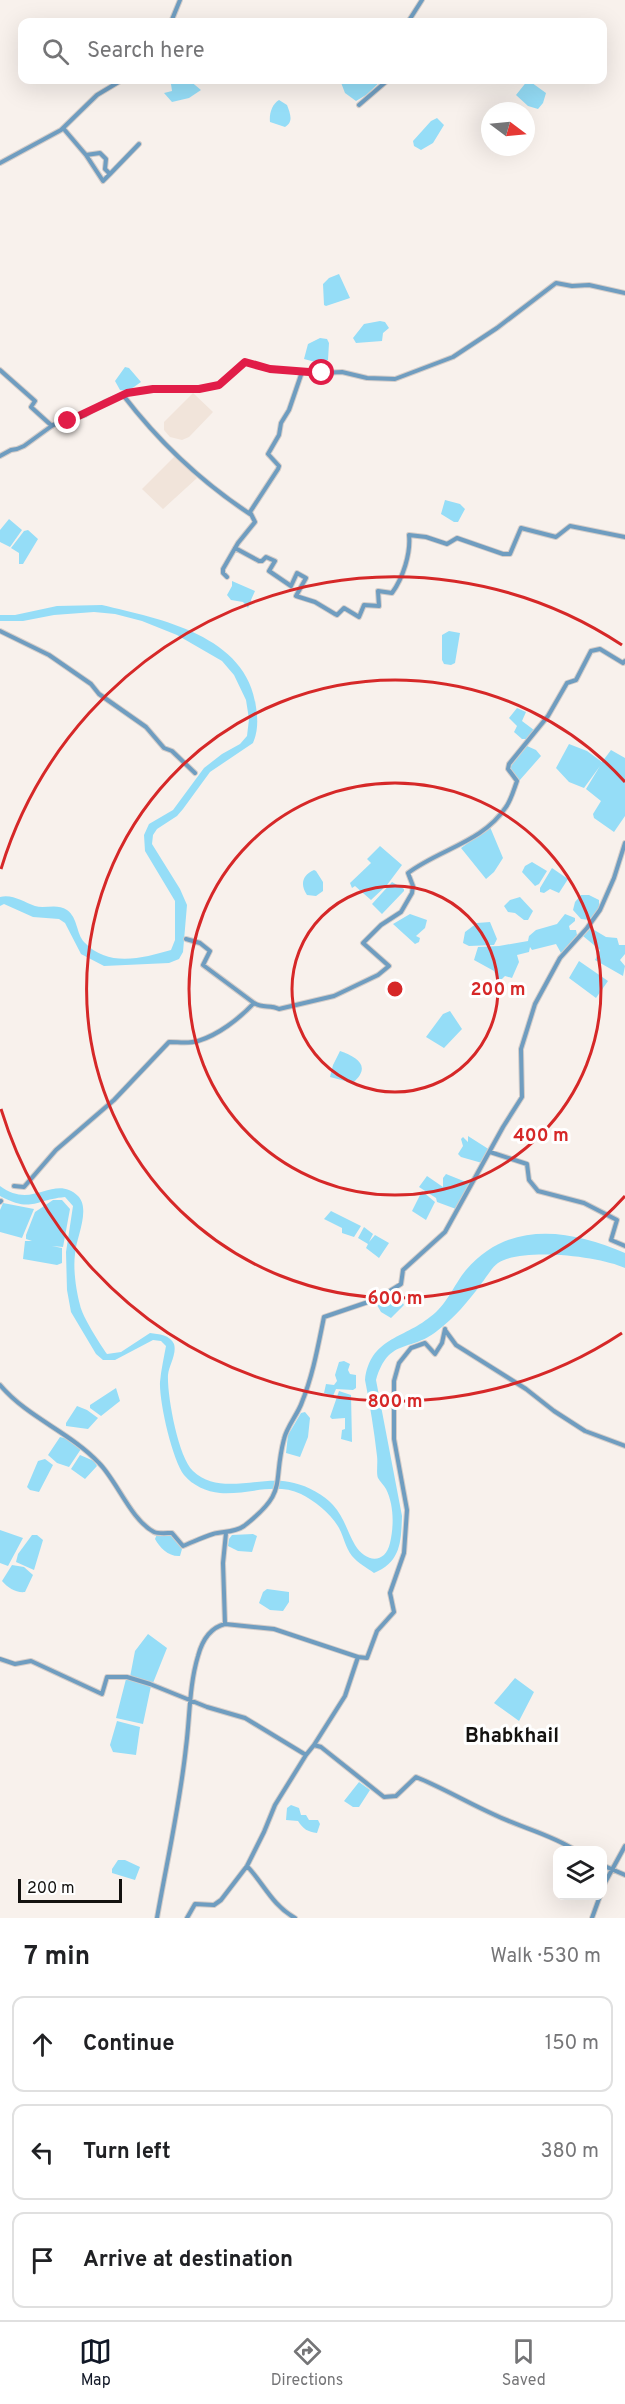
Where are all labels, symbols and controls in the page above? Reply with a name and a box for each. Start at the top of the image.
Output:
search box [18,18,607,84]
icon: search [39,35,72,68]
text: Search here [87,38,205,65]
north arrow [481,102,535,156]
route start [308,359,334,385]
route end [54,407,80,433]
centre of rings [385,979,405,999]
text: 200 m [470,979,526,1002]
text: 400 m [513,1125,569,1148]
text: 600 m [367,1288,423,1311]
text: 800 m [367,1391,423,1414]
district label: Bhabkhail [465,1724,559,1750]
map controls [553,1846,607,1900]
button: layers [553,1846,607,1900]
scale bar [18,1876,122,1904]
text: 200 m [27,1879,75,1899]
text: 7 min [24,1941,90,1974]
text: Walk · 530 m [490,1944,601,1970]
icon: ahead [26,2028,59,2061]
text: Continue [83,2031,174,2058]
text: 150 m [545,2031,599,2057]
icon: left [26,2136,59,2169]
text: Turn left [83,2139,171,2166]
text: 380 m [540,2139,599,2165]
icon: arrive [26,2244,59,2277]
text: Arrive at destination [83,2247,293,2274]
tab: Map [79,2335,112,2391]
tab: Directions [271,2335,343,2391]
tab: Saved [502,2335,546,2391]

